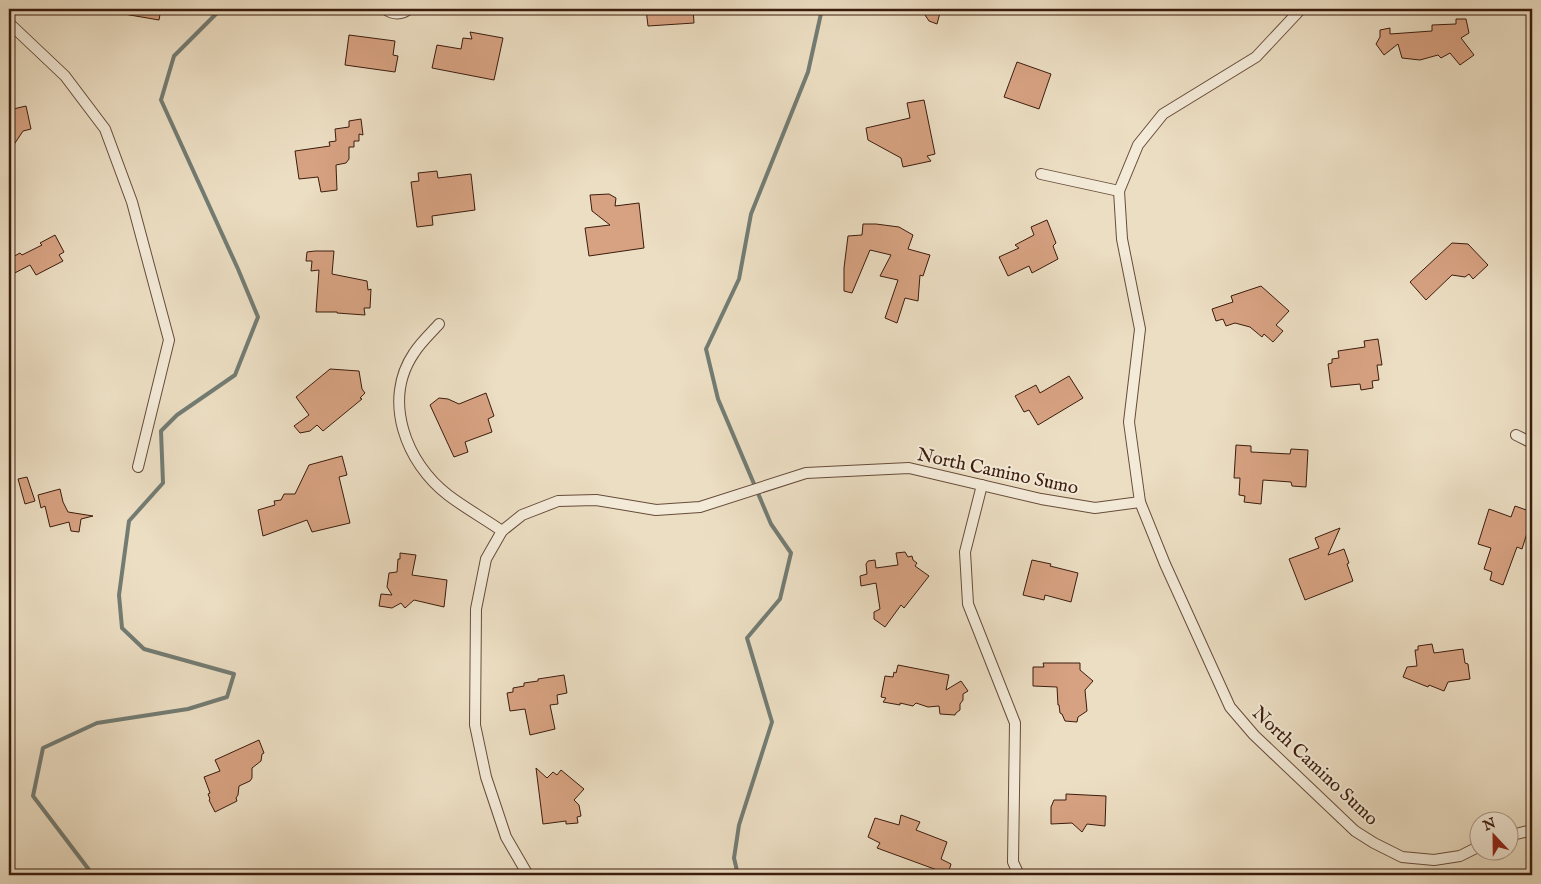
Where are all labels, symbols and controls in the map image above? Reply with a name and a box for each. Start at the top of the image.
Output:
street label: North Camino Sumo [915,443,1080,501]
street label: North Camino Sumo [1246,702,1383,831]
north arrow [1468,812,1518,862]
text: N [1480,814,1498,836]

